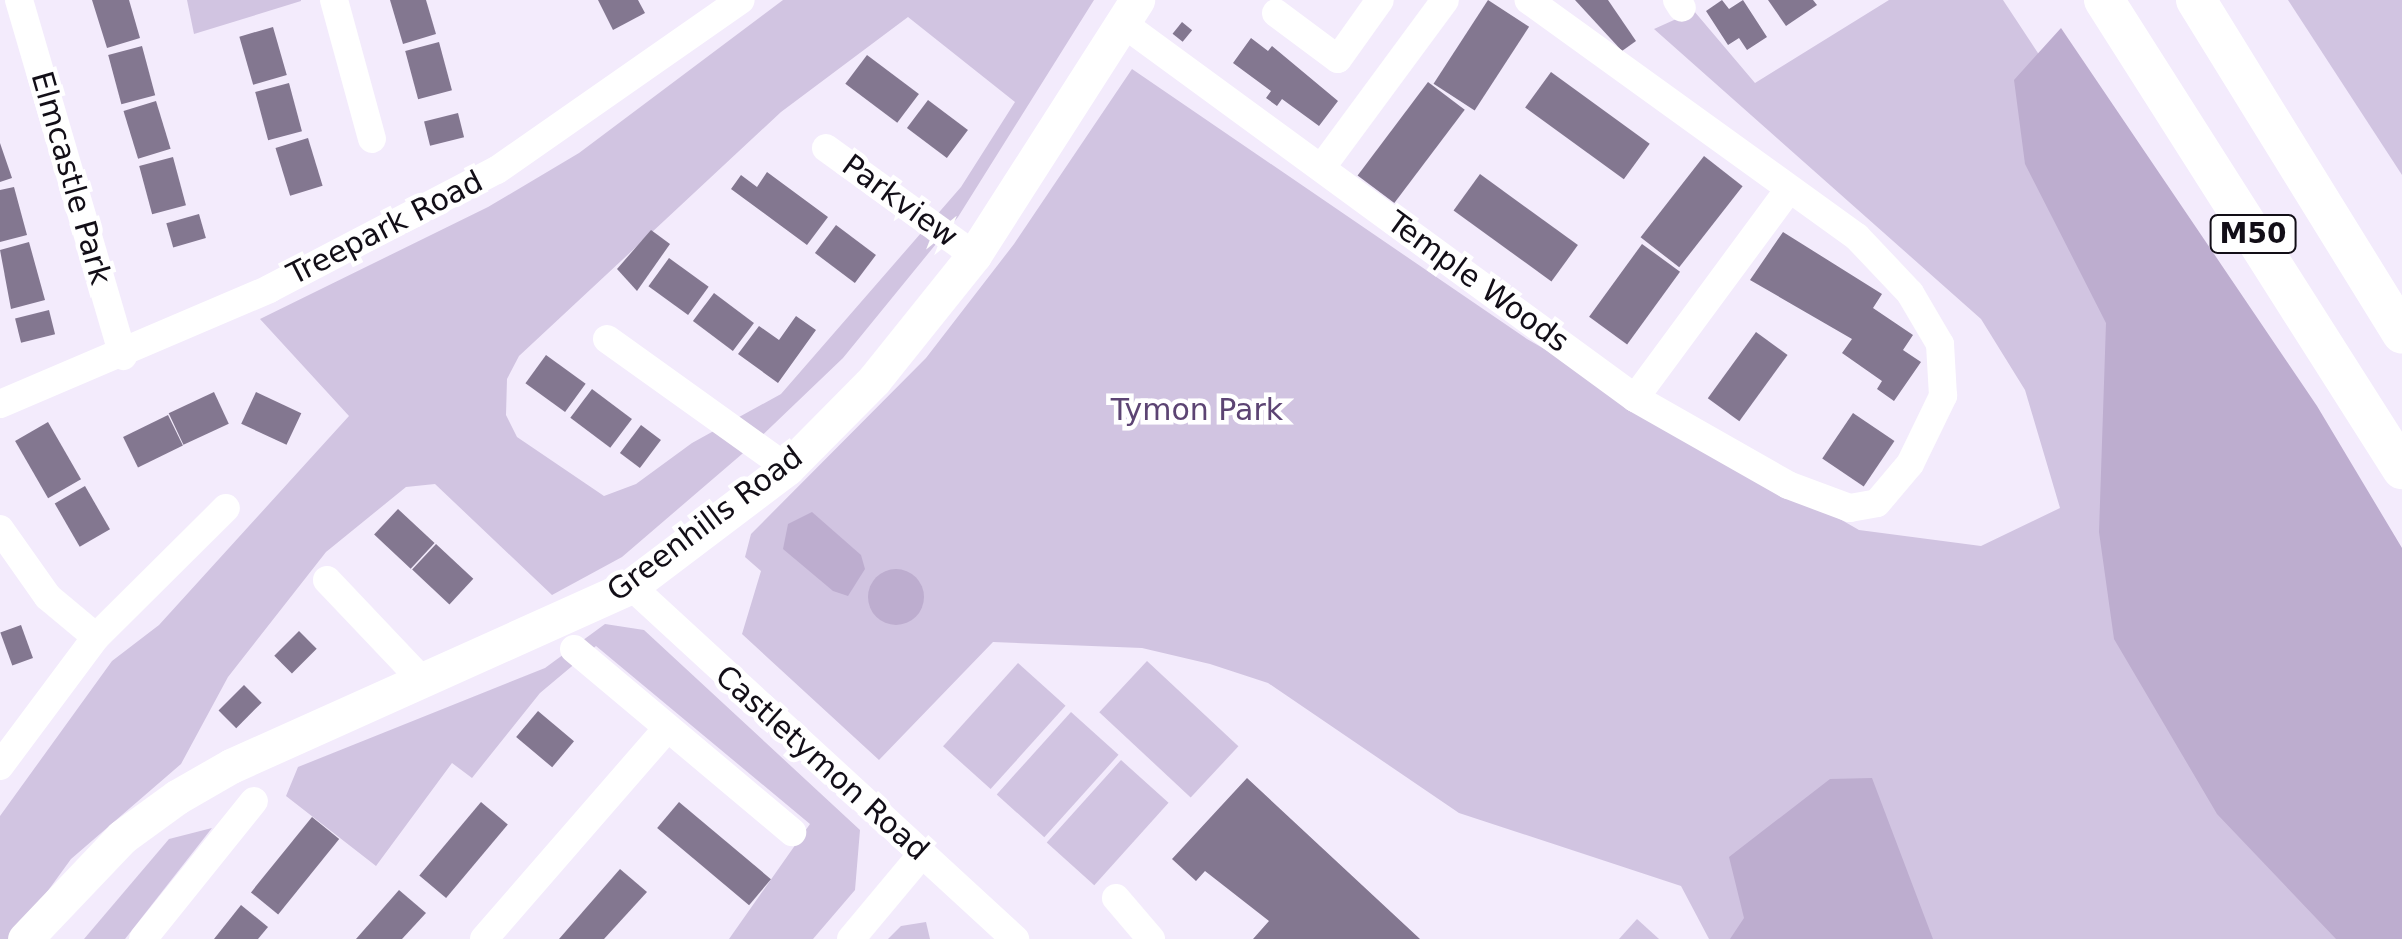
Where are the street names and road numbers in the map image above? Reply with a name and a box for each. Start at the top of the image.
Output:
street label: Elmcastle Park [23,67,119,289]
street label: Parkview [835,147,965,255]
street label: Treepark Road [281,163,489,293]
street label: Temple Woods [1380,204,1576,360]
road number: M50 [2208,211,2298,257]
street label: Greenhills Road [600,439,810,609]
street label: Castletymon Road [708,658,936,868]

